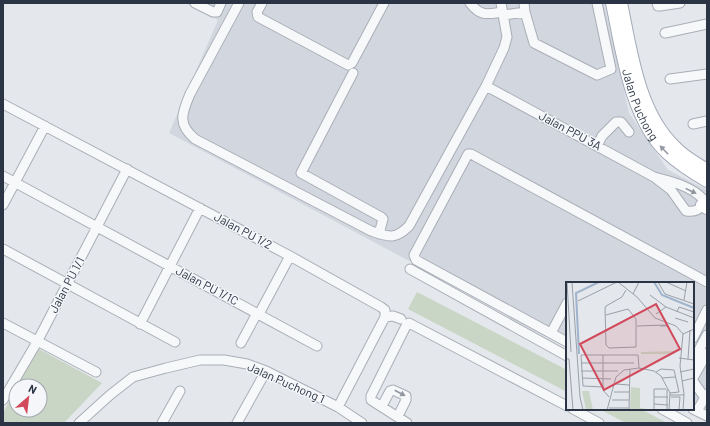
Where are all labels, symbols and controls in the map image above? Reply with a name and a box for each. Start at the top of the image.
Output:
street label: Jalan Puchong [620,67,662,143]
street label: Jalan PPU 3A [537,108,604,152]
one-way arrow [660,145,669,155]
one-way arrow [685,187,696,194]
street label: Jalan PU 1/2 [212,209,275,251]
street label: Jalan PU 1/1 [46,254,87,315]
street label: Jalan PU 1/1C [174,263,241,307]
inset map [566,282,694,410]
street label: Jalan Puchong 1 [246,359,327,405]
north arrow [8,378,48,418]
text: N [27,381,39,396]
one-way arrow [394,390,406,397]

